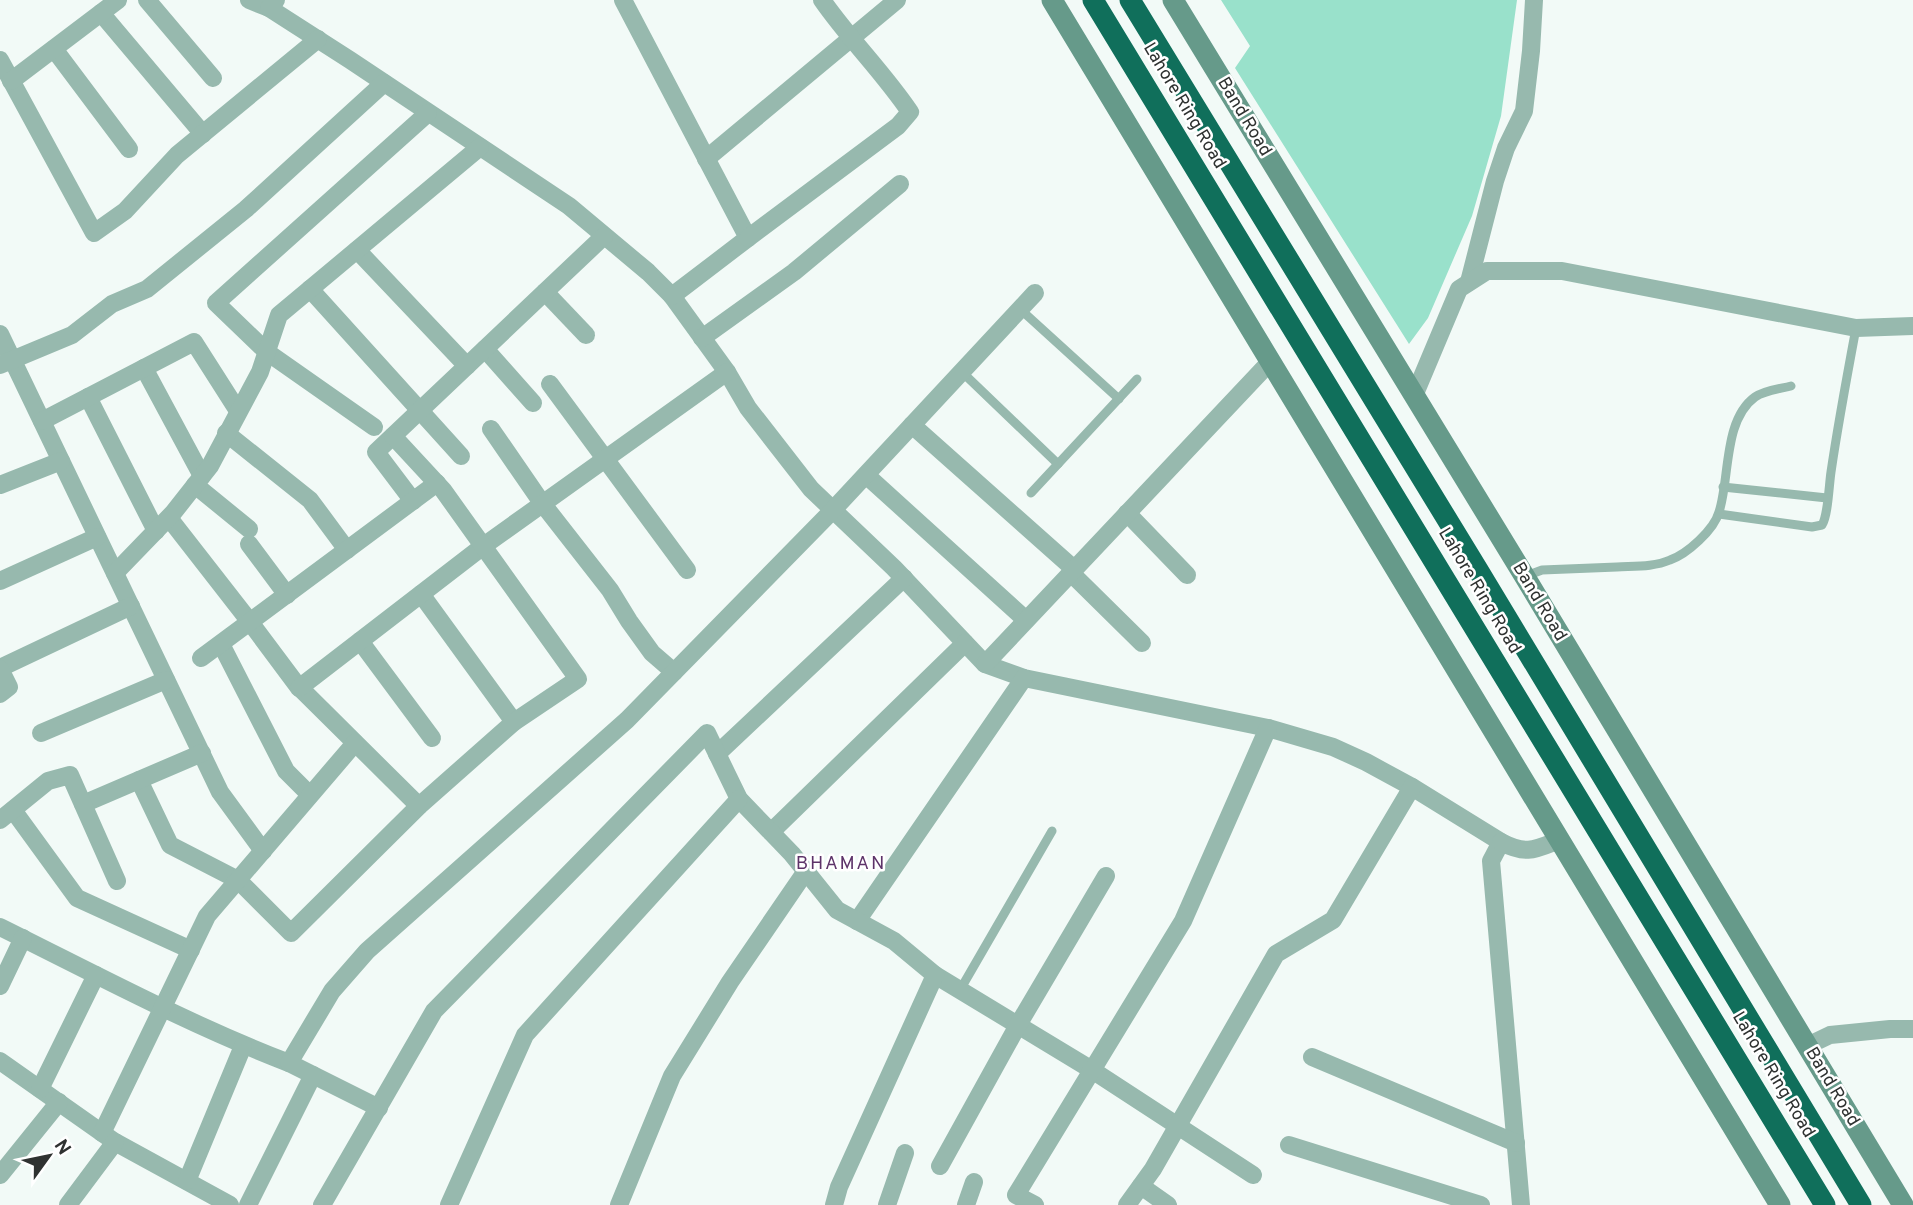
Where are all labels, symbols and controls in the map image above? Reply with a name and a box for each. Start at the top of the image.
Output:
street label: Lahore Ring Road [1137,39,1231,173]
street label: Band Road [1211,73,1277,161]
street label: Lahore Ring Road [1432,524,1526,658]
street label: Band Road [1506,558,1572,646]
district label: BHAMAN [796,852,886,876]
street label: Lahore Ring Road [1726,1008,1820,1142]
street label: Band Road [1799,1043,1865,1131]
north arrow [14,1121,84,1191]
text: N [48,1136,75,1160]

